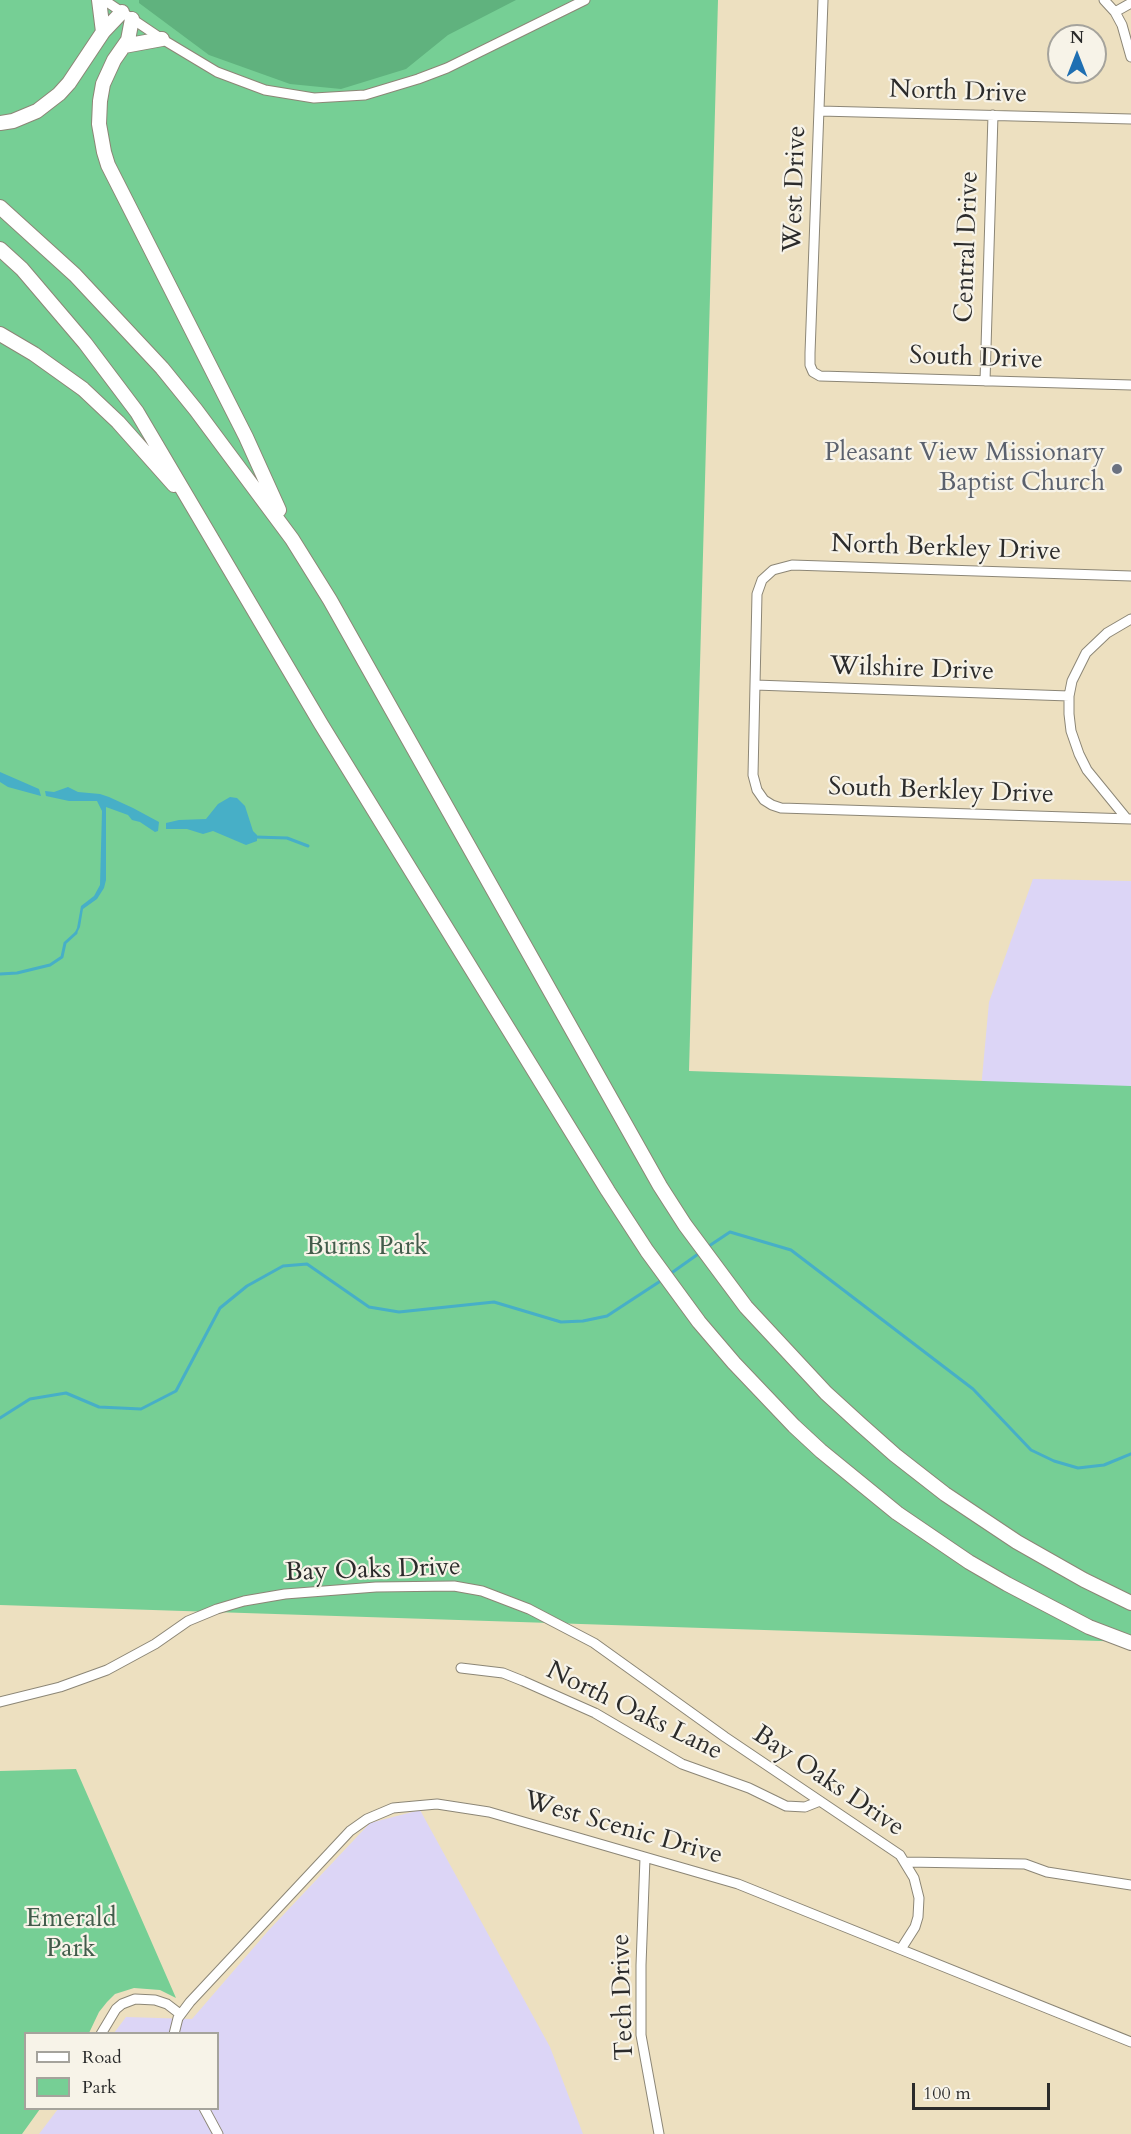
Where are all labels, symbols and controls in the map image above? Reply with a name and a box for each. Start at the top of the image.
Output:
north arrow [1047,24,1107,84]
text: N [1070,27,1084,49]
street label: North Drive [888,75,1028,111]
street label: West Drive [778,125,814,253]
street label: Central Drive [950,171,986,323]
street label: South Drive [909,341,1043,377]
place label: Pleasant View Missionary Baptist Church [824,438,1105,500]
marker: Pleasant View Missionary Baptist Church [1110,462,1124,476]
street label: North Berkley Drive [830,529,1062,569]
street label: Wilshire Drive [829,652,995,688]
street label: South Berkley Drive [828,772,1054,812]
park label: Burns Park [306,1232,428,1264]
street label: Bay Oaks Drive [285,1552,461,1590]
street label: North Oaks Lane [541,1656,727,1768]
street label: Bay Oaks Drive [746,1720,910,1844]
street label: West Scenic Drive [520,1786,726,1872]
park label: Emerald Park [25,1904,117,1966]
street label: Tech Drive [606,1933,642,2061]
legend [24,2032,219,2110]
text: Road [82,2045,122,2070]
scale bar [915,2071,1053,2109]
text: Park [82,2075,117,2100]
text: 100 m [923,2081,971,2106]

